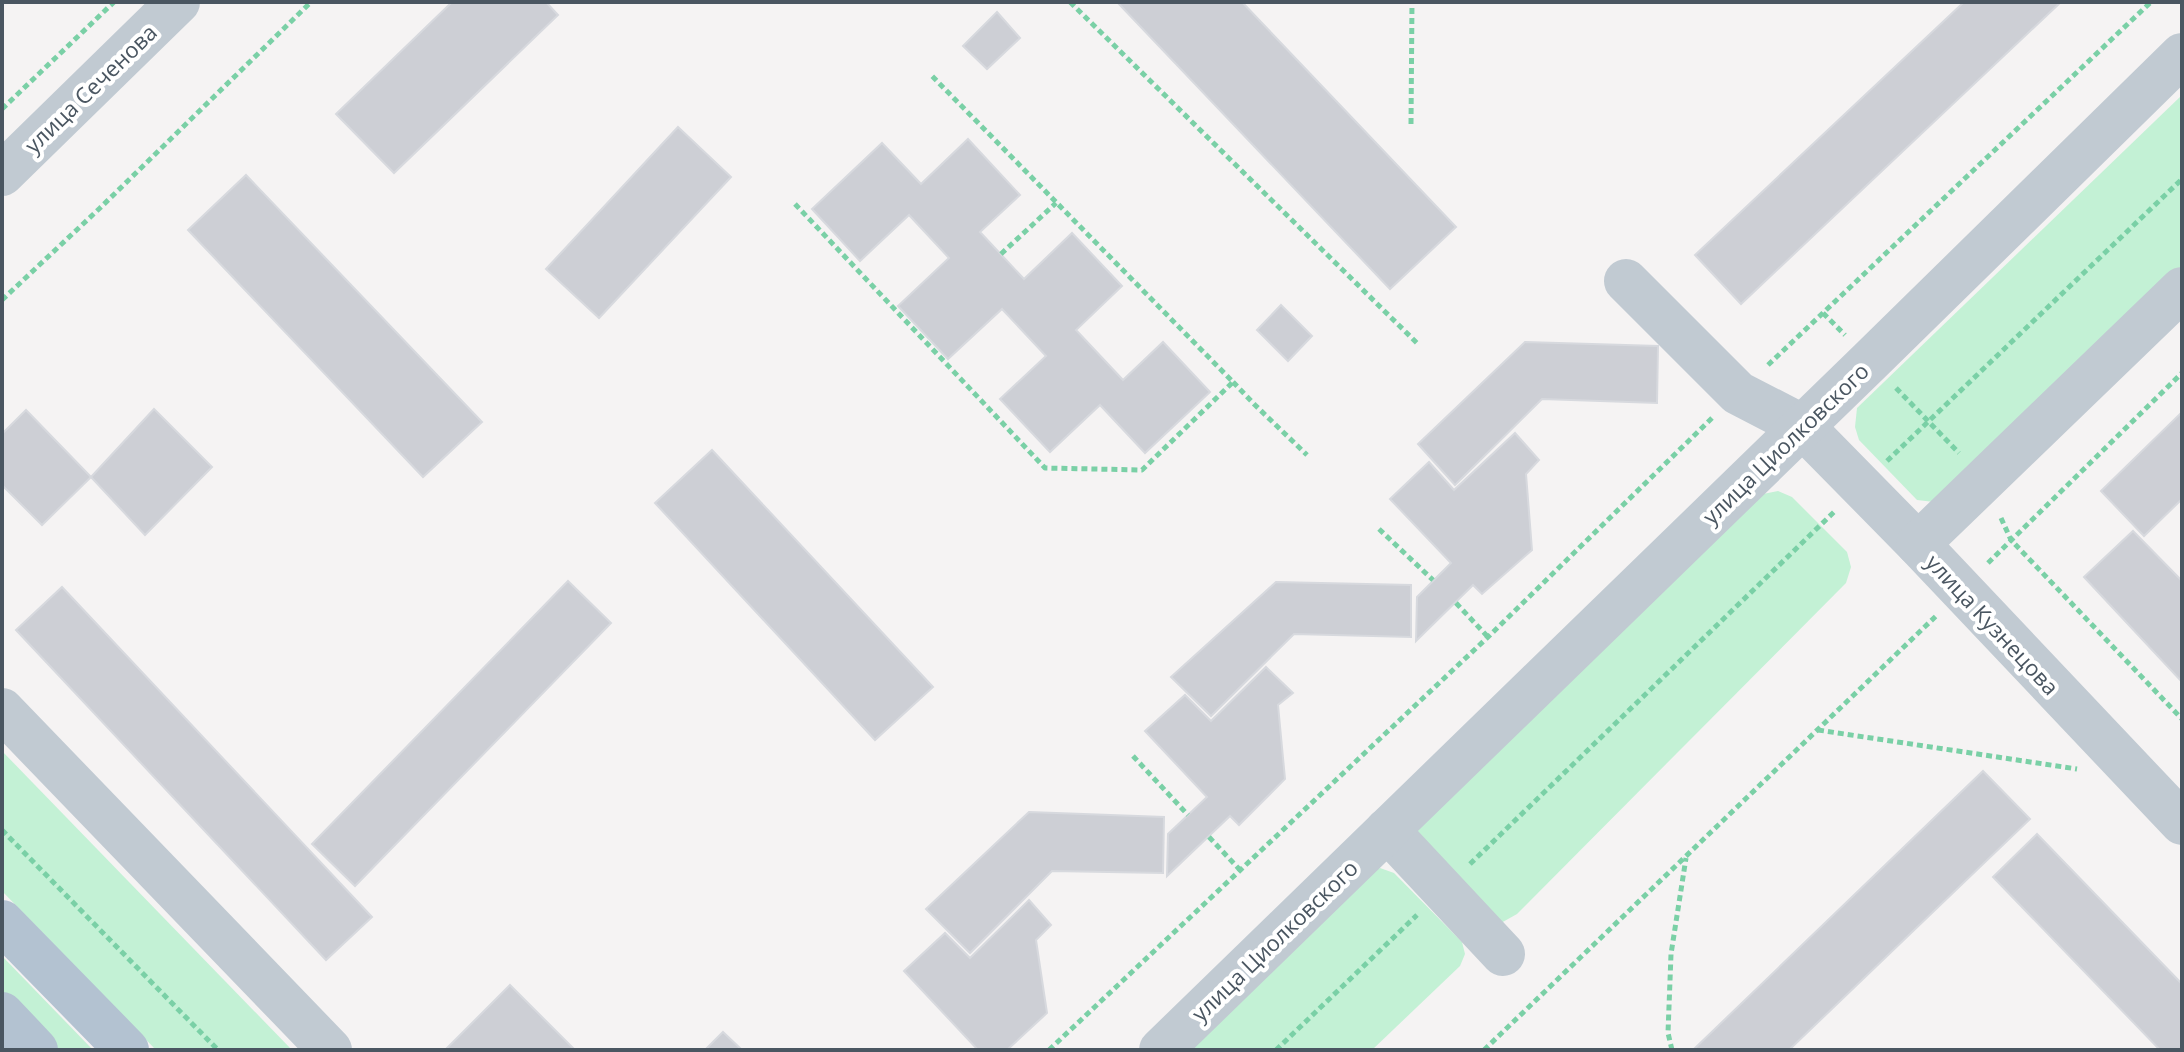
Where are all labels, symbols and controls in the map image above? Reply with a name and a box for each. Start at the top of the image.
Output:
street label: улица Сеченова [17,17,163,159]
street label: улица Циолковского [1695,356,1875,530]
street label: улица Кузнецова [1920,547,2066,701]
street label: улица Циолковского [1184,853,1364,1027]

